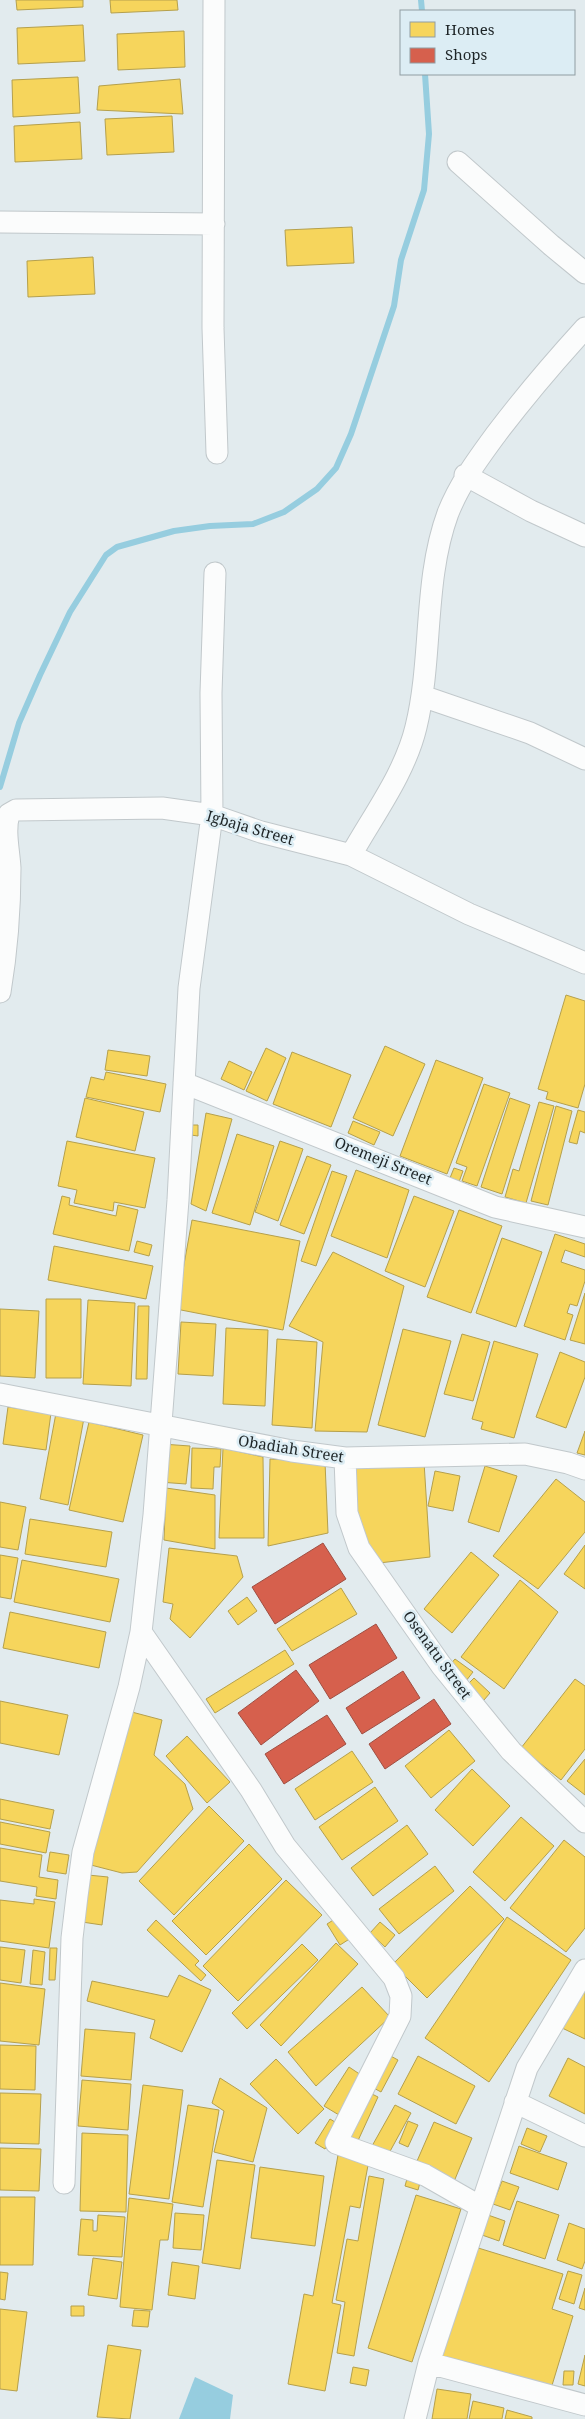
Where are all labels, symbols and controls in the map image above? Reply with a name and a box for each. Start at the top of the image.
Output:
legend [400,10,575,75]
text: Homes [445,19,495,39]
text: Shops [445,44,488,64]
street label: Igbaja Street [204,805,296,849]
street label: Oremeji Street [332,1131,435,1189]
street label: Obadiah Street [237,1430,345,1466]
street label: Osenatu Street [399,1606,477,1703]

